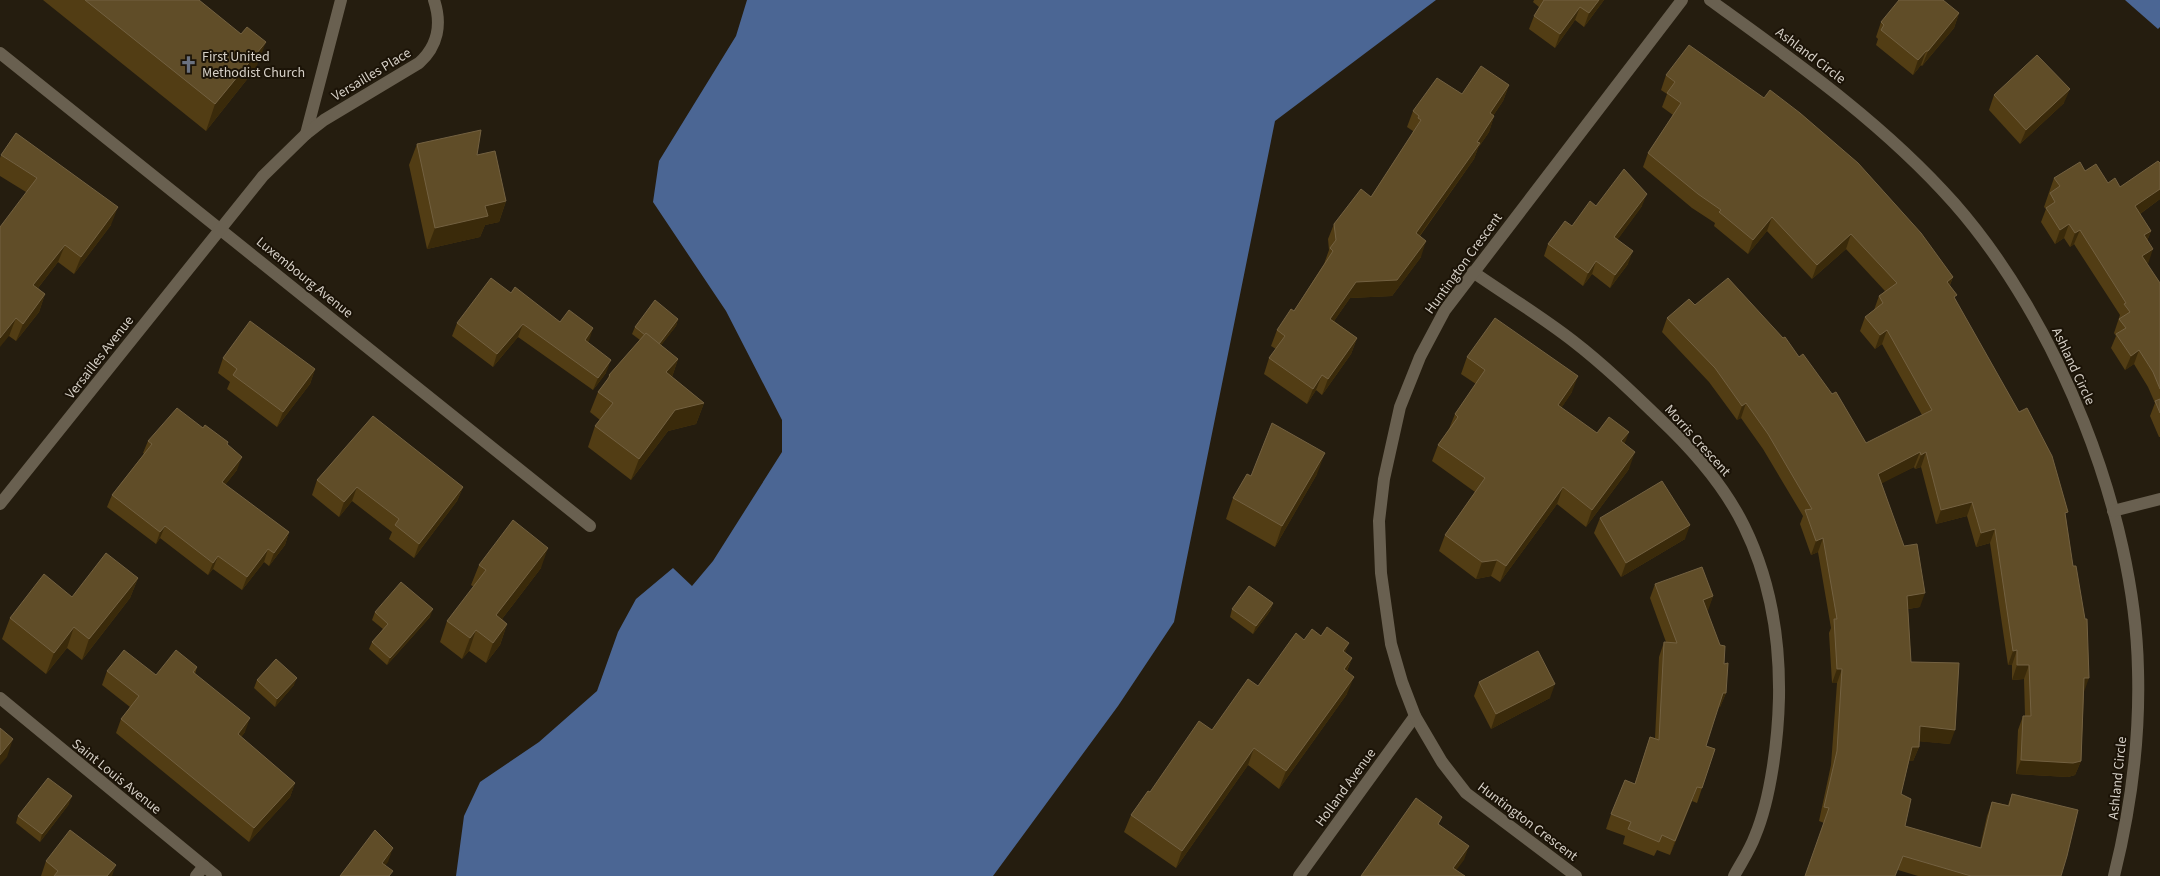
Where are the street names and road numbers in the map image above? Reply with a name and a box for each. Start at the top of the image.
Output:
street label: Ashland Circle [1771,23,1850,89]
street label: Versailles Place [328,43,415,106]
street label: Huntington Crescent [1420,209,1508,318]
street label: Luxembourg Avenue [252,232,357,323]
street label: Versailles Avenue [61,312,139,404]
street label: Ashland Circle [2046,324,2100,408]
street label: Morris Crescent [1660,400,1735,481]
street label: Saint Louis Avenue [67,734,166,819]
street label: Ashland Circle [2104,736,2132,821]
street label: Holland Avenue [1311,744,1381,831]
street label: Huntington Crescent [1473,777,1582,866]

